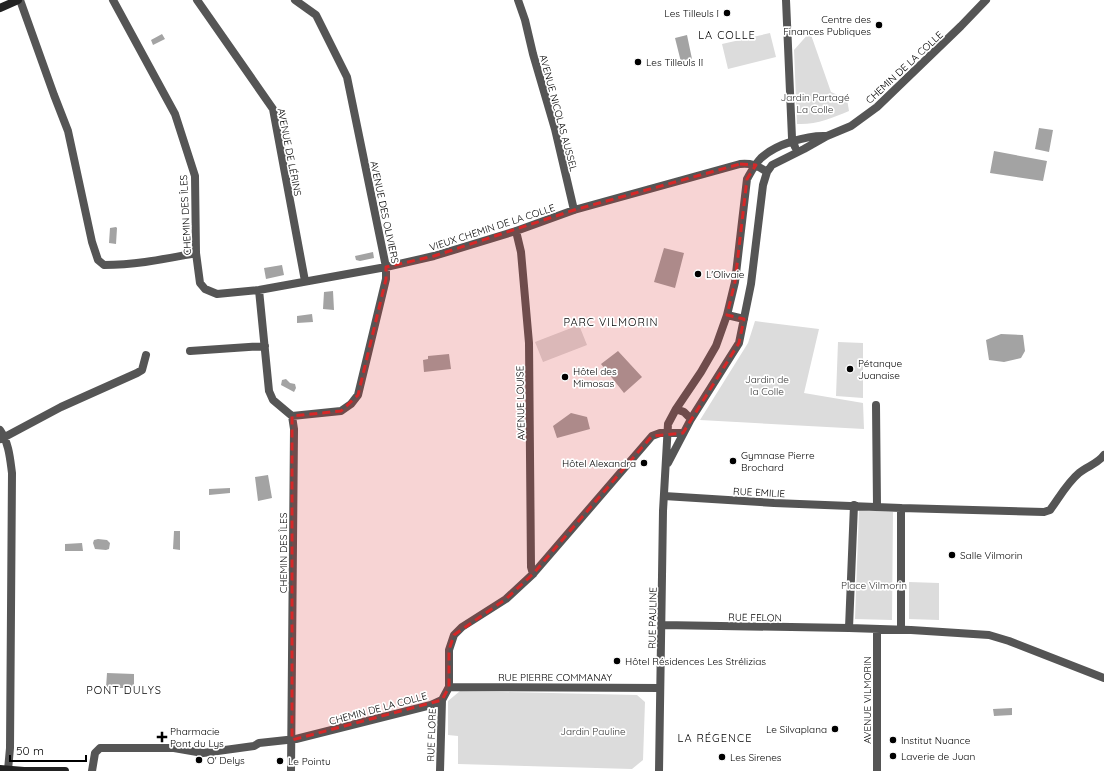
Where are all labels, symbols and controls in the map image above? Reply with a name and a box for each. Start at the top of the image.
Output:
place label: Les Tilleuls I [664,7,719,20]
marker: Les Tilleuls I [722,8,732,18]
place label: Centre des Finances Publiques [783,13,871,38]
marker: Centre des Finances Publiques [874,20,884,30]
district label: LA COLLE [698,28,756,42]
street label: CHEMIN DE LA COLLE [863,28,946,107]
street label: AVENUE NICOLAS AUSSEL [537,53,581,174]
place label: Les Tilleuls II [646,56,703,69]
marker: Les Tilleuls II [633,57,643,67]
park label: Jardin Partagé La Colle [780,91,850,116]
street label: AVENUE DE LÉRINS [275,107,304,198]
street label: AVENUE DES OLIVIERS [367,160,402,265]
street label: CHEMIN DES ÎLES [177,174,194,256]
street label: VIEUX CHEMIN DE LA COLLE [428,201,557,254]
place label: L'Olivaie [706,268,745,281]
marker: L'Olivaie [693,269,703,279]
district label: PARC VILMORIN [563,315,659,329]
place label: Pétanque Juanaise [858,357,902,382]
marker: Pétanque Juanaise [845,364,855,374]
street label: AVENUE LOUISE [513,365,528,440]
place label: Hôtel des Mimosas [573,365,617,390]
marker: Hôtel des Mimosas [560,372,570,382]
park label: Jardin de la Colle [745,373,789,398]
place label: Gymnase Pierre Brochard [741,449,815,474]
marker: Gymnase Pierre Brochard [728,456,738,466]
place label: Hôtel Alexandra [562,457,636,470]
marker: Hôtel Alexandra [639,458,649,468]
street label: RUE EMILIE [733,485,786,500]
street label: CHEMIN DES ÎLES [277,512,290,593]
place label: Salle Vilmorin [960,549,1023,562]
marker: Salle Vilmorin [947,550,957,560]
park label: Place Vilmorin [841,579,907,592]
street label: RUE PAULINE [645,587,660,649]
street label: RUE FELON [728,611,782,624]
place label: Hôtel Résidences Les Strélizias [625,655,766,668]
marker: Hôtel Résidences Les Strélizias [612,656,622,666]
street label: AVENUE VILMORIN [861,656,874,744]
street label: RUE PIERRE COMMANAY [498,671,613,684]
district label: PONT DULYS [86,683,162,697]
street label: CHEMIN DE LA COLLE [328,689,429,728]
street label: RUE FLORE [424,708,439,762]
place label: Le Silvaplana [766,723,827,736]
marker: Le Silvaplana [830,724,840,734]
place label: Pharmacie Pont du Lys [170,725,224,750]
park label: Jardin Pauline [560,725,626,738]
district label: LA RÉGENCE [678,731,752,745]
marker: Pharmacie Pont du Lys [157,732,167,742]
place label: Institut Nuance [901,734,971,747]
marker: Institut Nuance [888,735,898,745]
scale bar [10,737,86,763]
text: 50 m [16,743,44,758]
place label: Laverie de Juan [901,750,975,763]
place label: Les Sirenes [730,751,782,764]
marker: Laverie de Juan [888,751,898,761]
marker: Les Sirenes [717,752,727,762]
place label: O' Delys [207,754,245,767]
marker: O' Delys [194,755,204,765]
place label: Le Pointu [288,755,331,768]
marker: Le Pointu [275,756,285,766]

